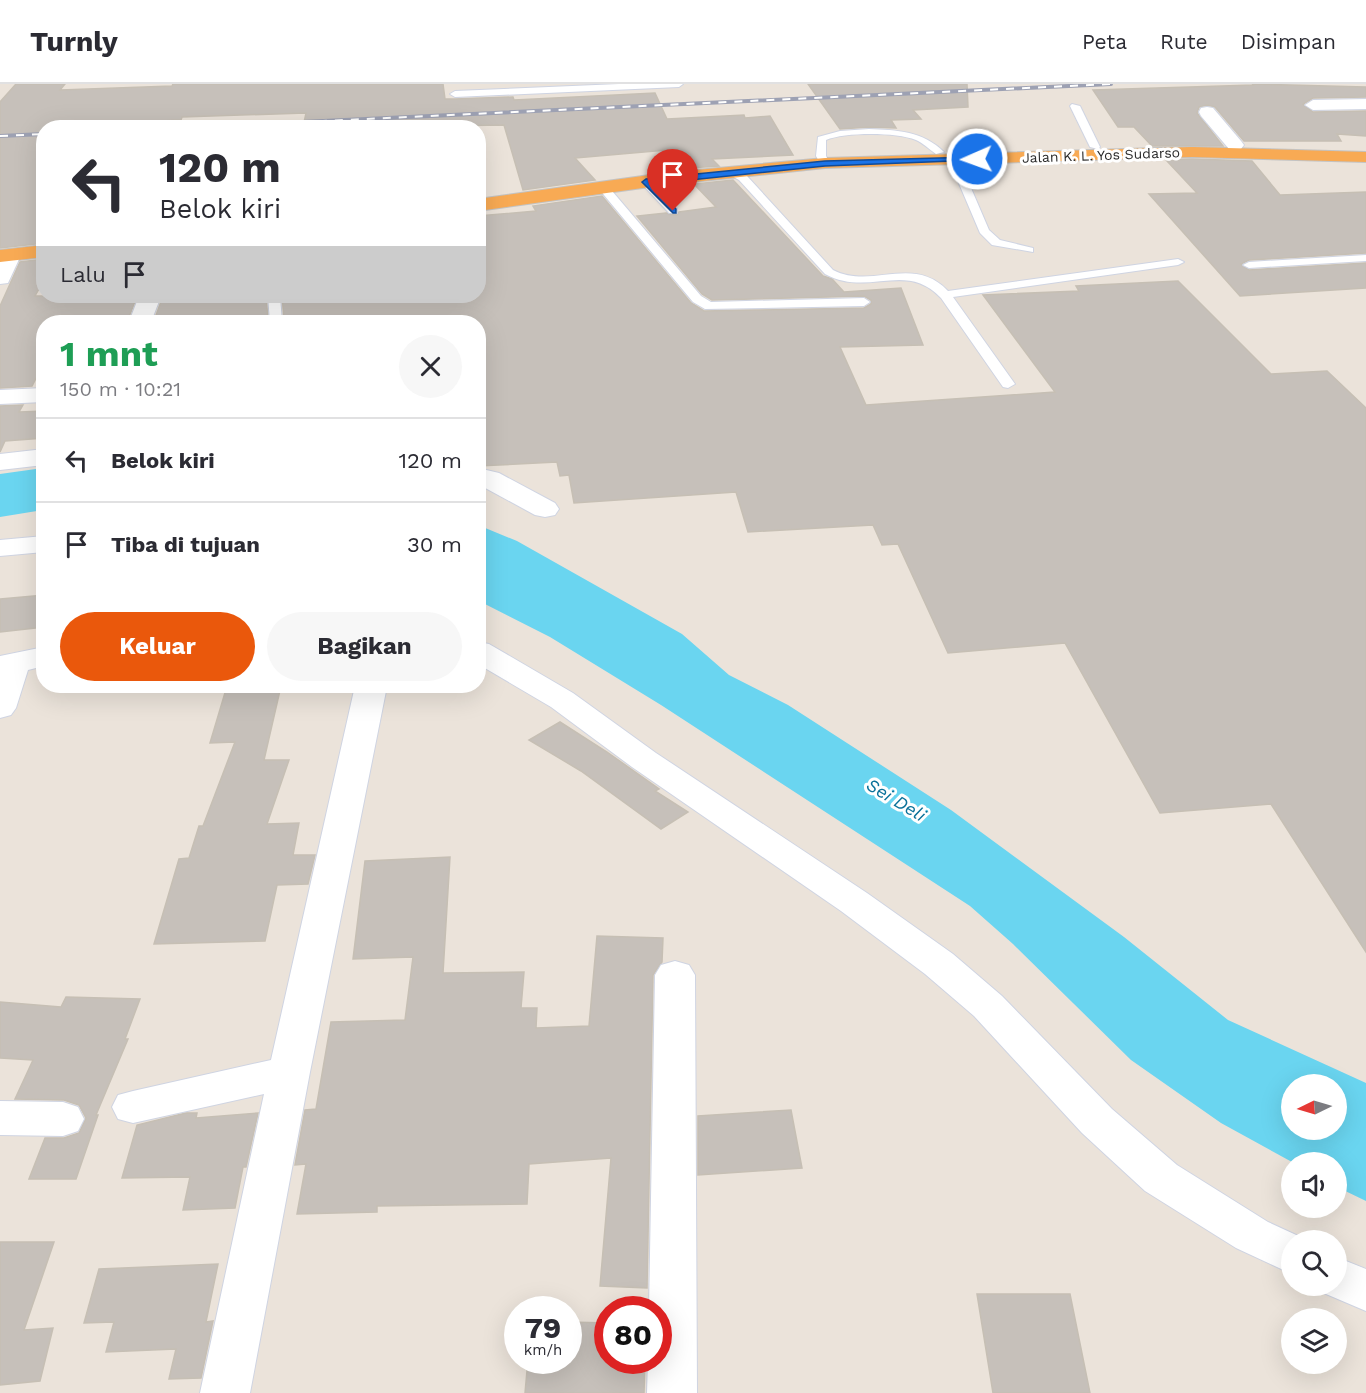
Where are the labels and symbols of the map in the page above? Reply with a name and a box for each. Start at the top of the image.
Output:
position arrow [945,127,1009,191]
street label: Jalan K. L. Yos Sudarso [1022,144,1180,166]
pin [647,149,698,211]
water label: Sei Deli [863,774,931,826]
north arrow [1281,1074,1347,1140]
speed limit sign: 80 [594,1296,672,1374]

